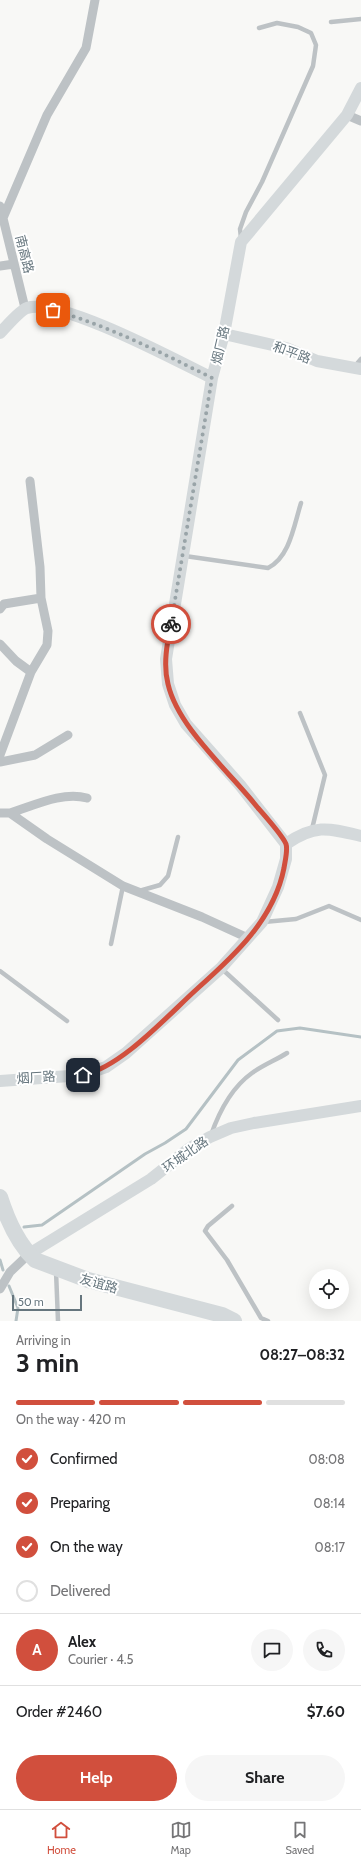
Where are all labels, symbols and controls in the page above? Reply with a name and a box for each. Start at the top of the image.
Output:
street label: 南高路 [13,233,37,275]
pin [36,293,70,327]
icon: bag [42,299,64,321]
street label: 烟厂路 [208,324,232,366]
street label: 和平路 [271,338,313,366]
courier [151,604,191,644]
icon: bike [160,613,182,635]
pin [66,1058,100,1092]
icon: home [72,1064,94,1086]
street label: 烟厂路 [16,1068,56,1086]
street label: 环城北路 [159,1133,211,1175]
map controls [309,1269,349,1309]
button: locate [309,1269,349,1309]
street label: 友谊路 [78,1270,120,1296]
scale bar [12,1293,82,1312]
text: 50 m [18,1295,44,1309]
text: Arriving in [16,1332,71,1348]
text: 08:27–08:32 [259,1346,345,1364]
text: 3 min [16,1347,79,1379]
text: On the way · 420 m [16,1411,126,1427]
icon: check [16,1448,38,1470]
text: Confirmed [50,1450,118,1468]
text: 08:08 [308,1451,345,1467]
icon: check [16,1492,38,1514]
text: Preparing [50,1494,110,1512]
text: 08:14 [314,1495,345,1511]
icon: check [16,1536,38,1558]
text: On the way [50,1538,123,1556]
text: 08:17 [315,1539,345,1555]
text: Delivered [50,1582,111,1600]
button: chat [251,1629,293,1671]
button: phone [303,1629,345,1671]
text: Alex [68,1633,96,1651]
text: A [32,1641,42,1659]
text: Courier · 4.5 [68,1651,133,1667]
text: Order #2460 [16,1703,102,1721]
text: $7.60 [307,1703,345,1721]
button: Help [16,1755,177,1801]
button: Share [185,1755,345,1801]
tab: Home [47,1819,76,1857]
tab: Map [170,1819,192,1857]
tab: Saved [286,1819,314,1857]

